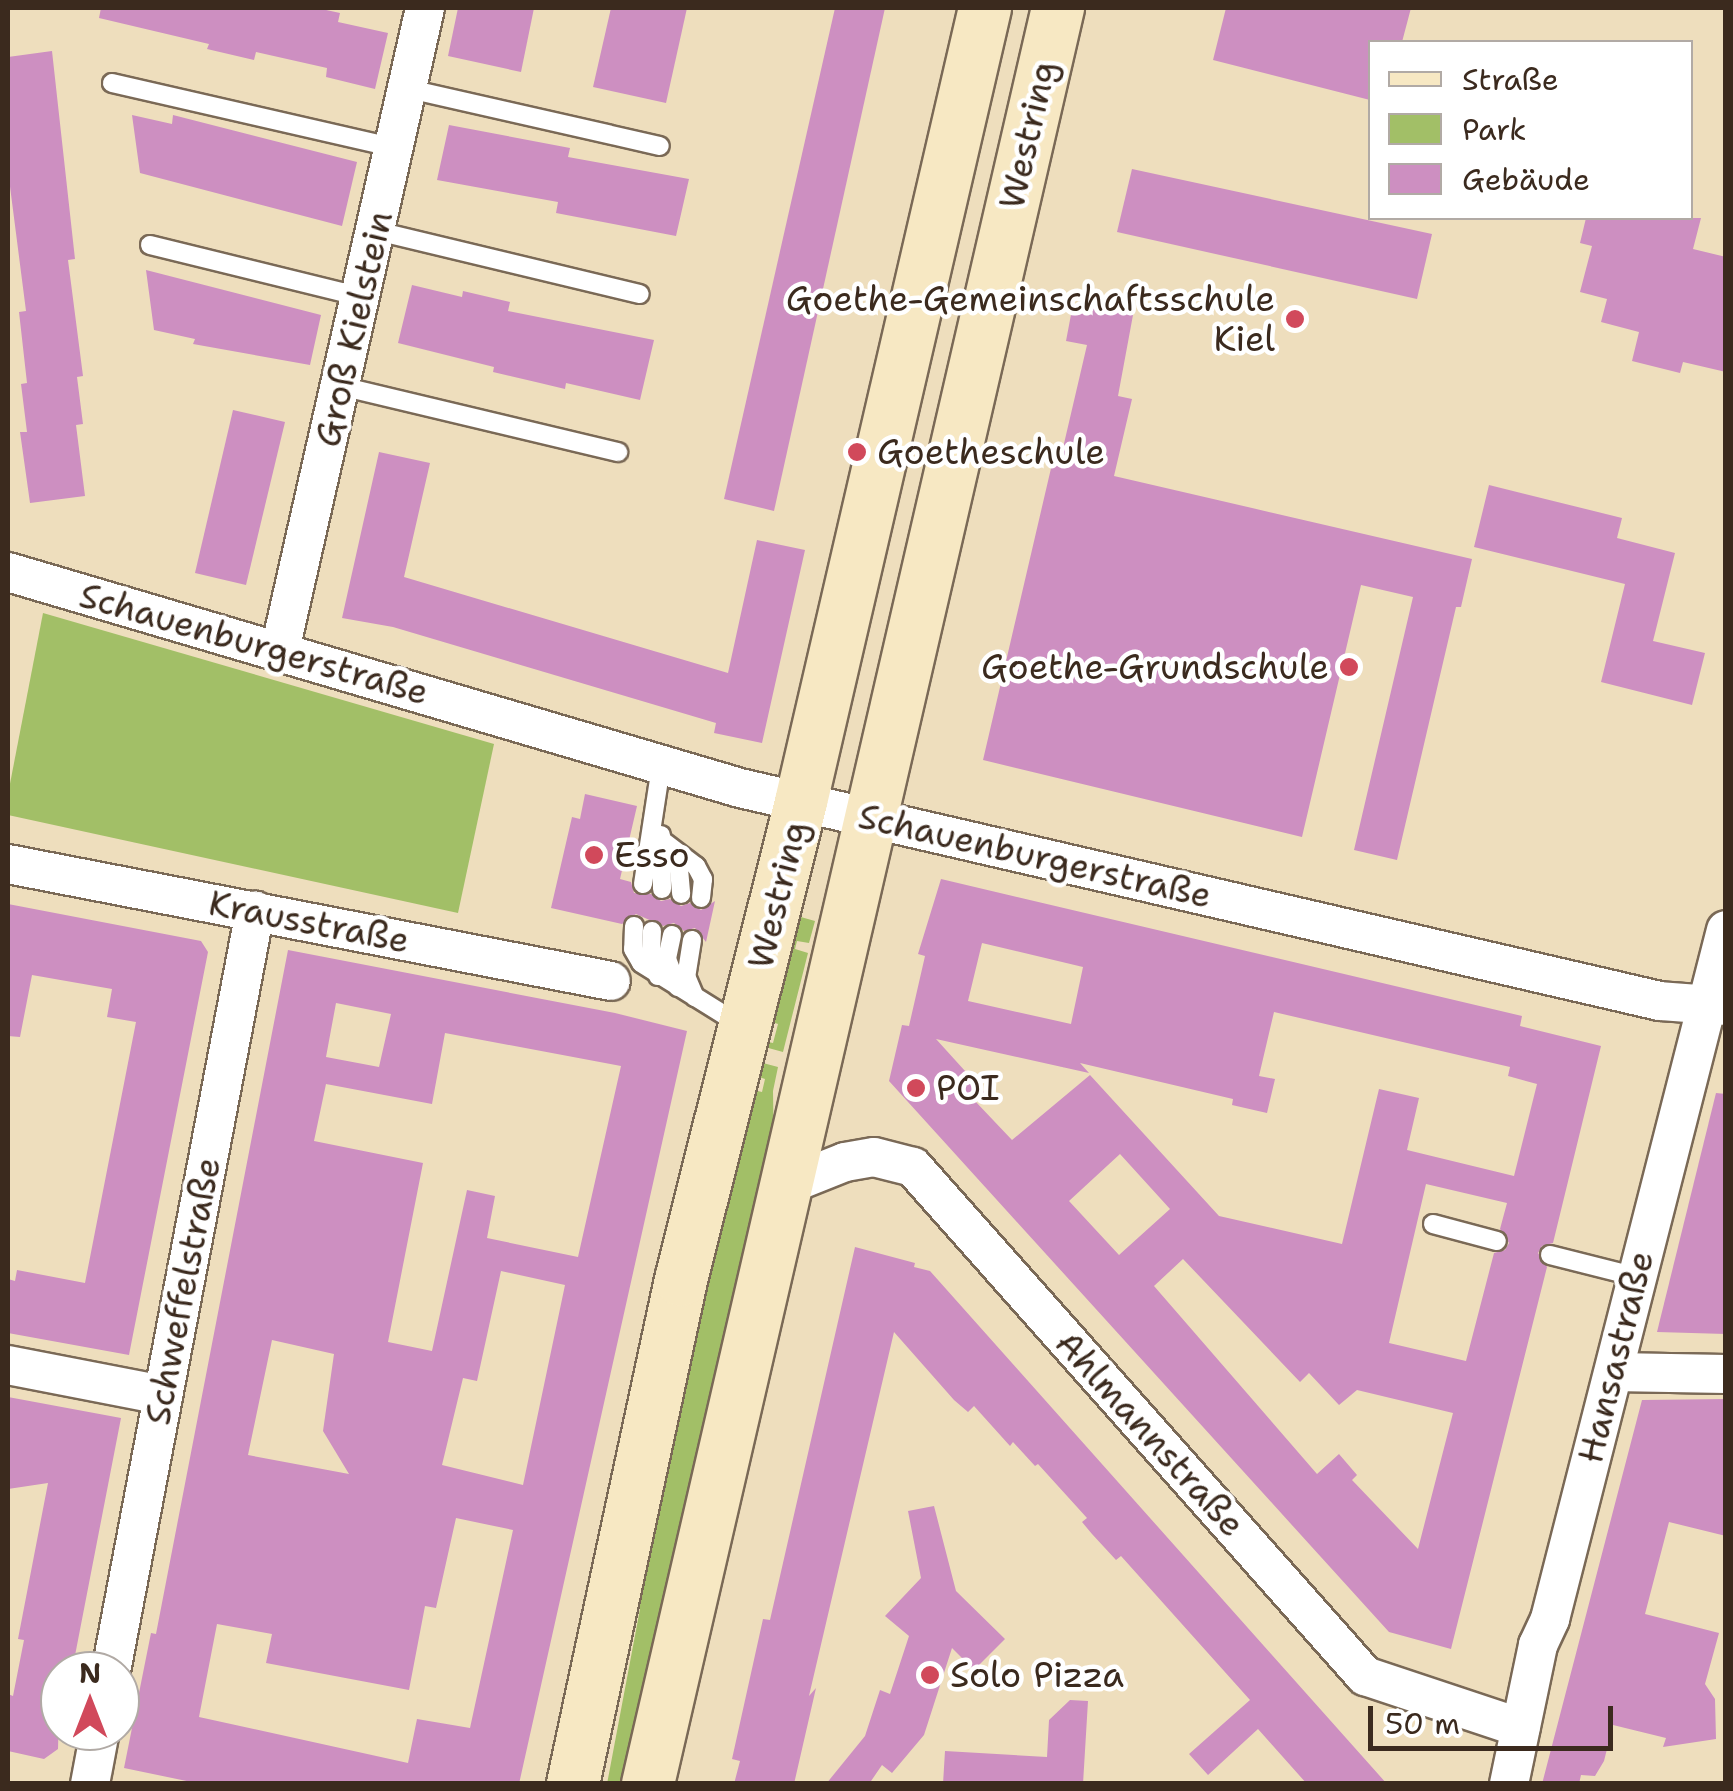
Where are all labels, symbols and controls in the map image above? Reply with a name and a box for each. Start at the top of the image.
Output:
legend [1368,40,1693,220]
street label: Westring [991,57,1065,213]
text: Straße [1462,59,1559,100]
text: Park [1462,109,1526,150]
text: Gebäude [1462,159,1590,200]
street label: Groß Kielstein [306,207,402,451]
place label: Goethe-Gemeinschaftsschule Kiel [786,278,1275,360]
marker: Goethe-Gemeinschaftsschule Kiel [1284,308,1306,330]
place label: Goetheschule [877,431,1105,473]
marker: Goetheschule [846,441,868,463]
street label: Schauenburgerstraße [75,574,433,714]
place label: Goethe-Grundschule [981,646,1329,688]
marker: Goethe-Grundschule [1338,656,1360,678]
street label: Schauenburgerstraße [854,795,1216,917]
street label: Westring [739,817,817,973]
place label: Esso [614,834,690,876]
marker: Esso [583,844,605,866]
street label: Krausstraße [205,882,413,962]
place label: POI [936,1067,1000,1109]
marker: POI [905,1077,927,1099]
street label: Schweffelstraße [136,1154,230,1428]
street label: Hansastraße [1569,1247,1663,1467]
street label: Ahlmannstraße [1047,1323,1253,1545]
north arrow [40,1651,140,1751]
text: N [79,1654,101,1692]
place label: Solo Pizza [950,1654,1124,1696]
marker: Solo Pizza [919,1664,941,1686]
scale bar [1373,1686,1618,1748]
text: 50 m [1385,1703,1460,1744]

